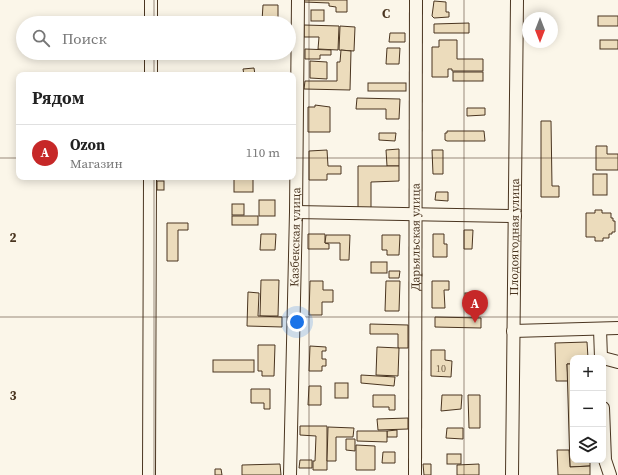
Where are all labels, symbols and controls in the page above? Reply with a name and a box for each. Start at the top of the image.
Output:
text: C [382,5,390,22]
north arrow [522,12,558,48]
search box [16,16,296,60]
icon: search [30,27,52,49]
text: Поиск [62,28,107,49]
text: Рядом [32,86,84,110]
text: Ozon [70,134,105,155]
text: A [41,144,49,161]
text: 110 m [246,144,280,161]
text: Магазин [70,155,123,172]
street label: Плодоягодная улица [506,177,523,296]
street label: Дарьяльская улица [407,182,424,291]
street label: Казбекская улица [286,186,304,287]
text: 2 [9,229,17,246]
pin: A [462,290,488,323]
your location [287,312,307,332]
map controls [570,355,606,463]
button: + [570,355,606,391]
house number: 10 [436,362,446,375]
text: 3 [9,387,17,404]
button: − [570,391,606,427]
button: layers [570,427,606,463]

